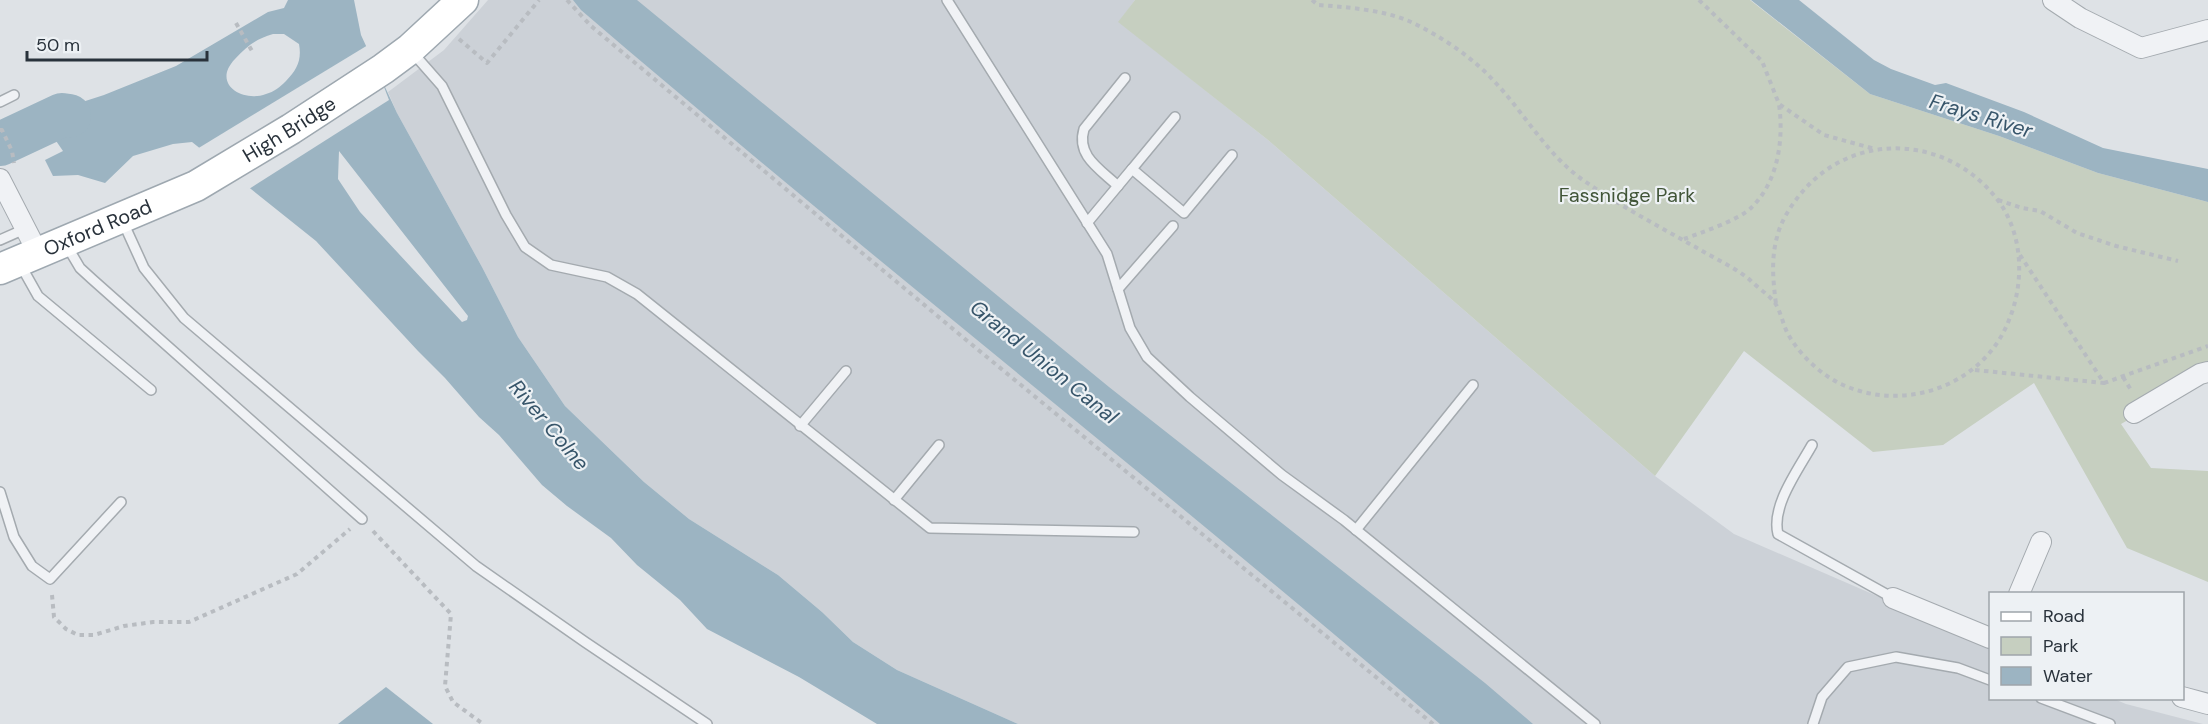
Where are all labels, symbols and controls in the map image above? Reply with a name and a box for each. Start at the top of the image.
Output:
scale bar [27,24,207,62]
text: 50 m [36,33,80,57]
water label: Frays River [1926,87,2037,145]
street label: High Bridge [238,90,341,168]
park label: Fassnidge Park [1559,182,1695,208]
street label: Oxford Road [40,193,156,262]
water label: Grand Union Canal [964,294,1124,431]
water label: River Colne [503,374,595,476]
legend [1989,592,2184,700]
text: Road [2043,604,2085,628]
text: Park [2043,634,2079,658]
text: Water [2043,664,2093,688]

